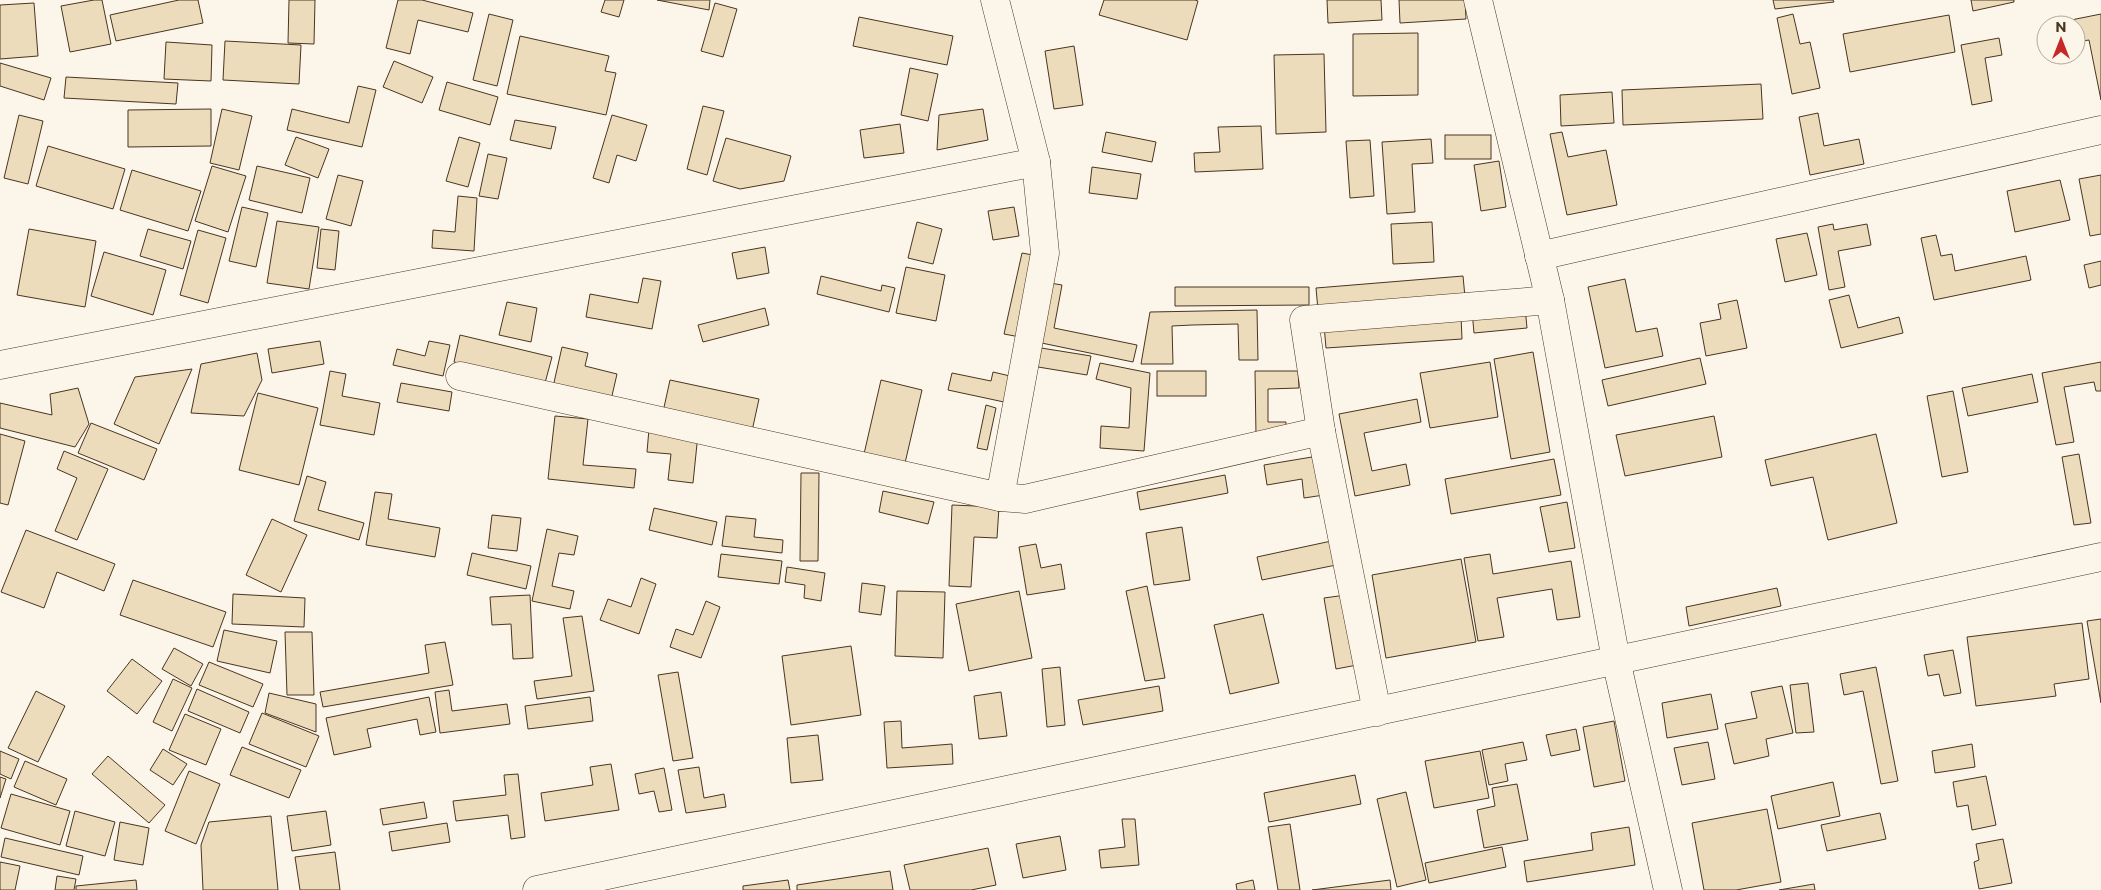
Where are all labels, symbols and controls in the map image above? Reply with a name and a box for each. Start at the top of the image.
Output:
north arrow [2036,15,2086,65]
text: N [2055,18,2067,36]

